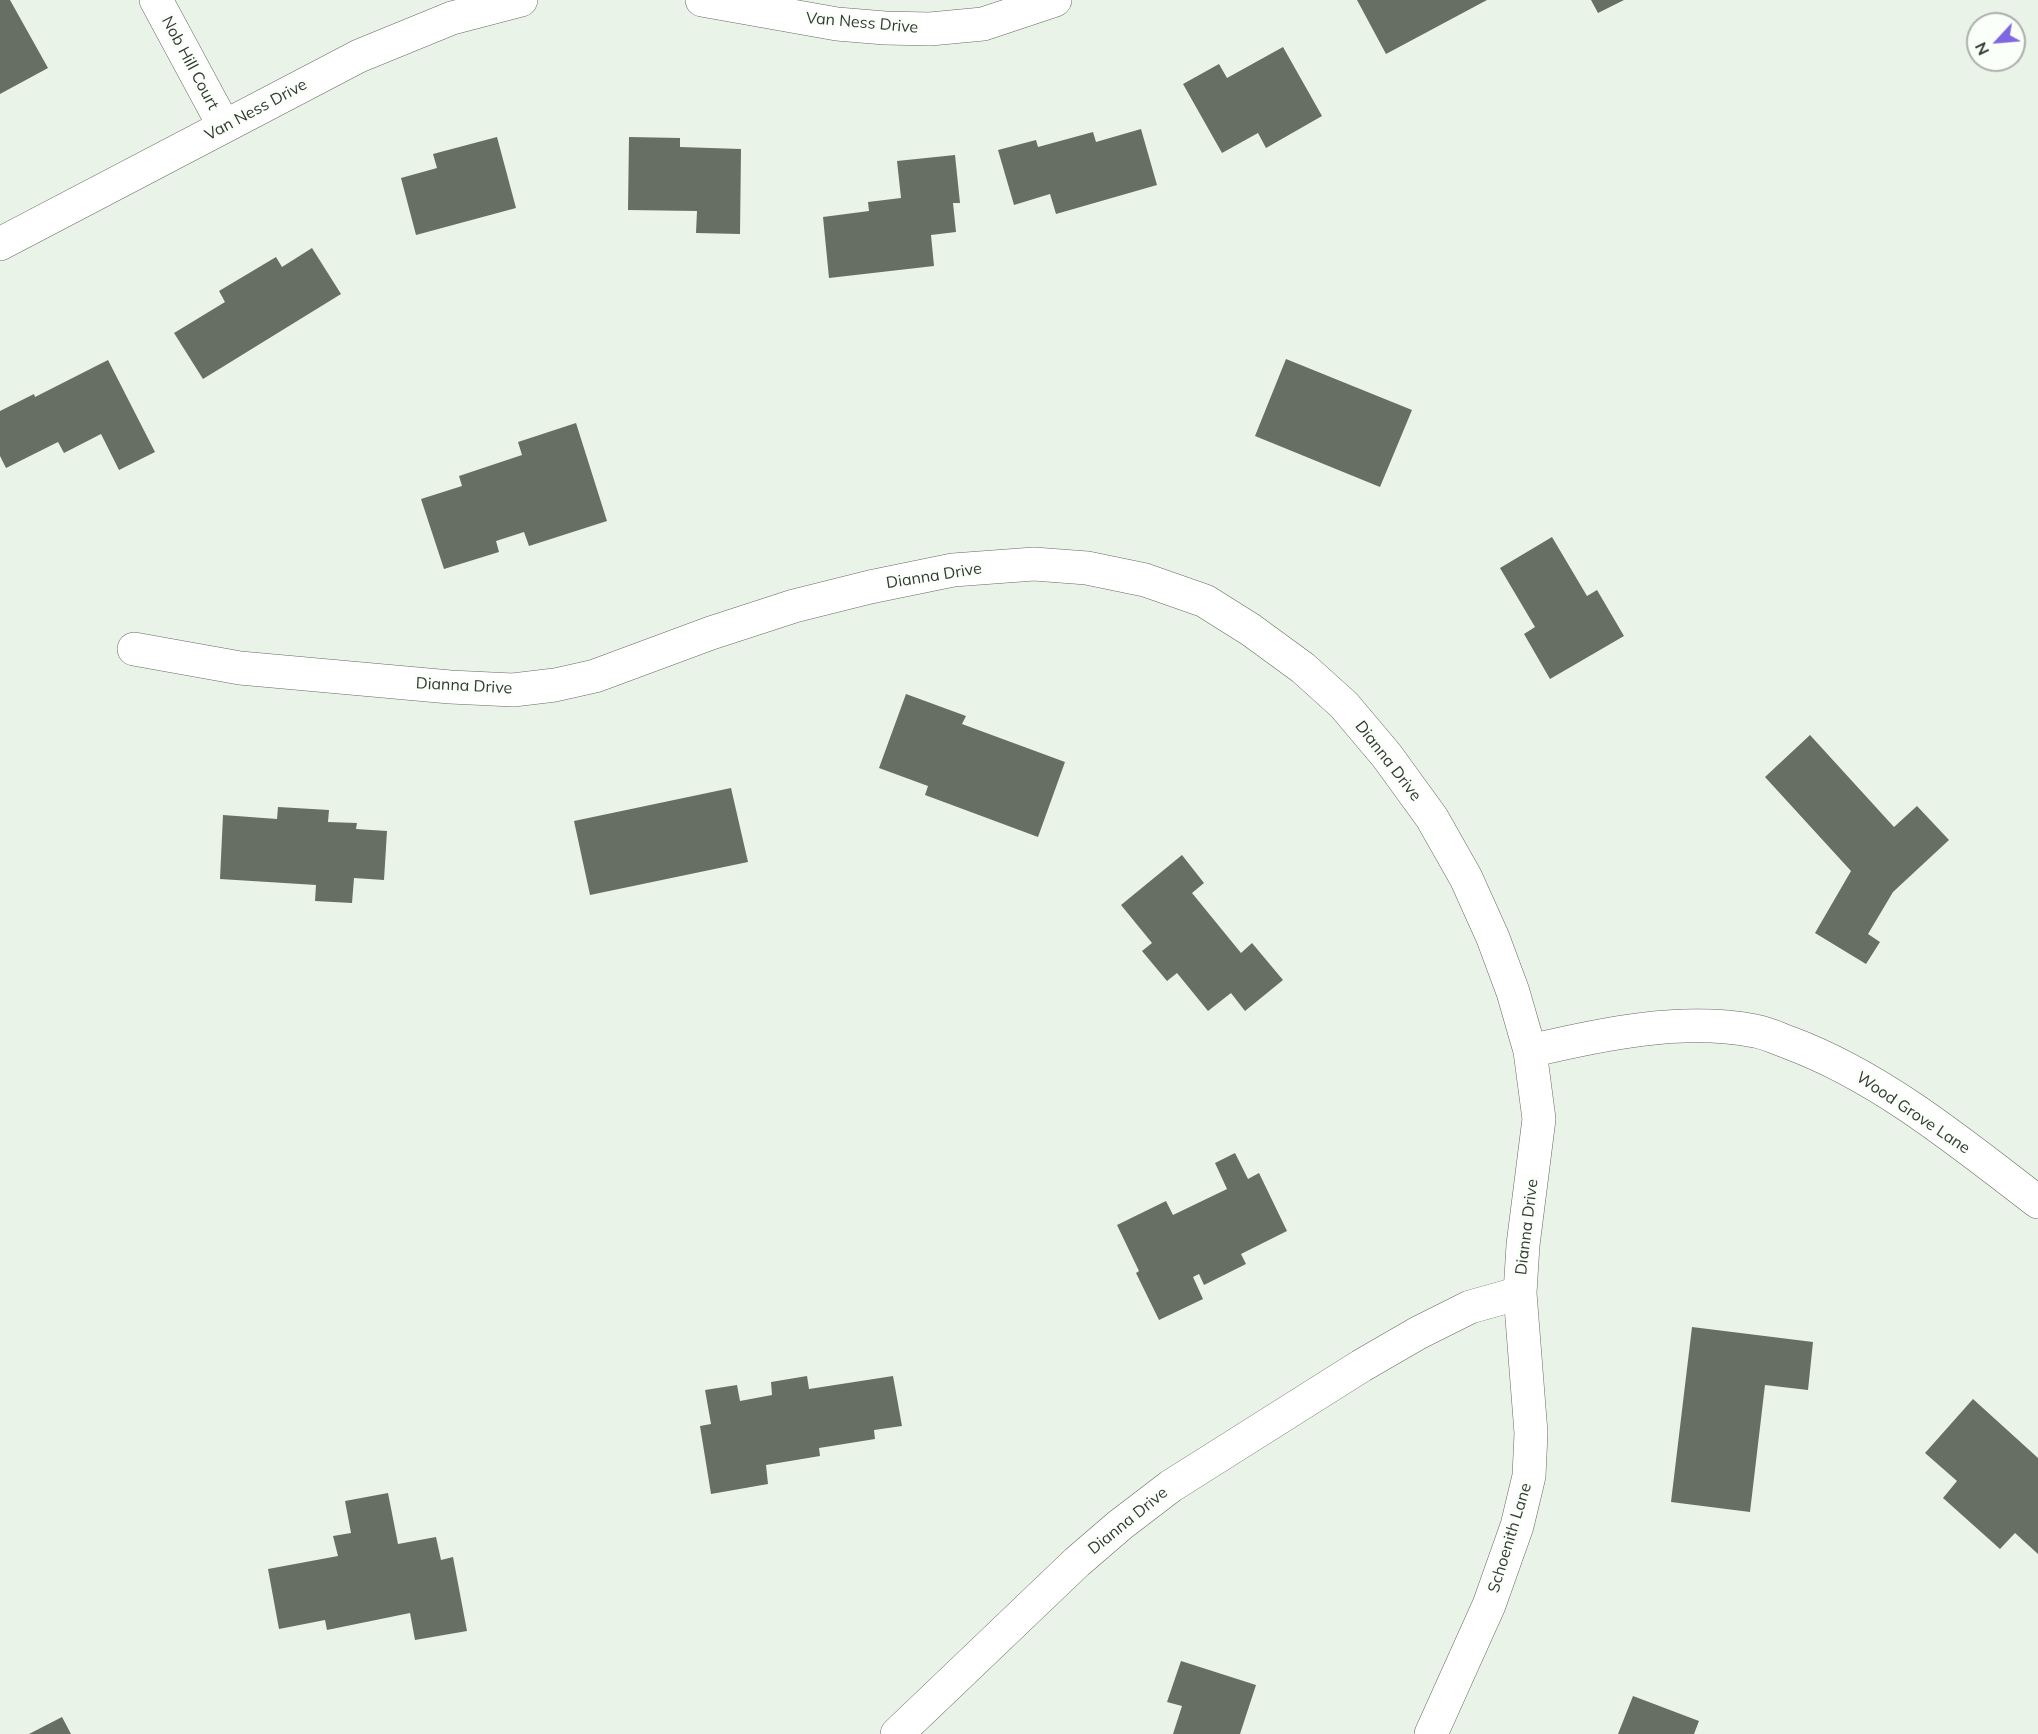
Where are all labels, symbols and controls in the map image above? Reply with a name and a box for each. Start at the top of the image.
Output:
street label: Van Ness Drive [805,9,919,37]
north arrow [1966,12,2026,72]
street label: Nob Hill Court [157,13,223,113]
text: N [1970,39,1993,59]
street label: Van Ness Drive [202,75,310,145]
street label: Dianna Drive [885,559,983,593]
street label: Dianna Drive [415,674,513,698]
street label: Dianna Drive [1351,717,1425,805]
street label: Wood Grove Lane [1853,1068,1973,1158]
street label: Dianna Drive [1512,1178,1542,1276]
street label: Schoenith Lane [1484,1481,1536,1595]
street label: Dianna Drive [1084,1483,1172,1559]

